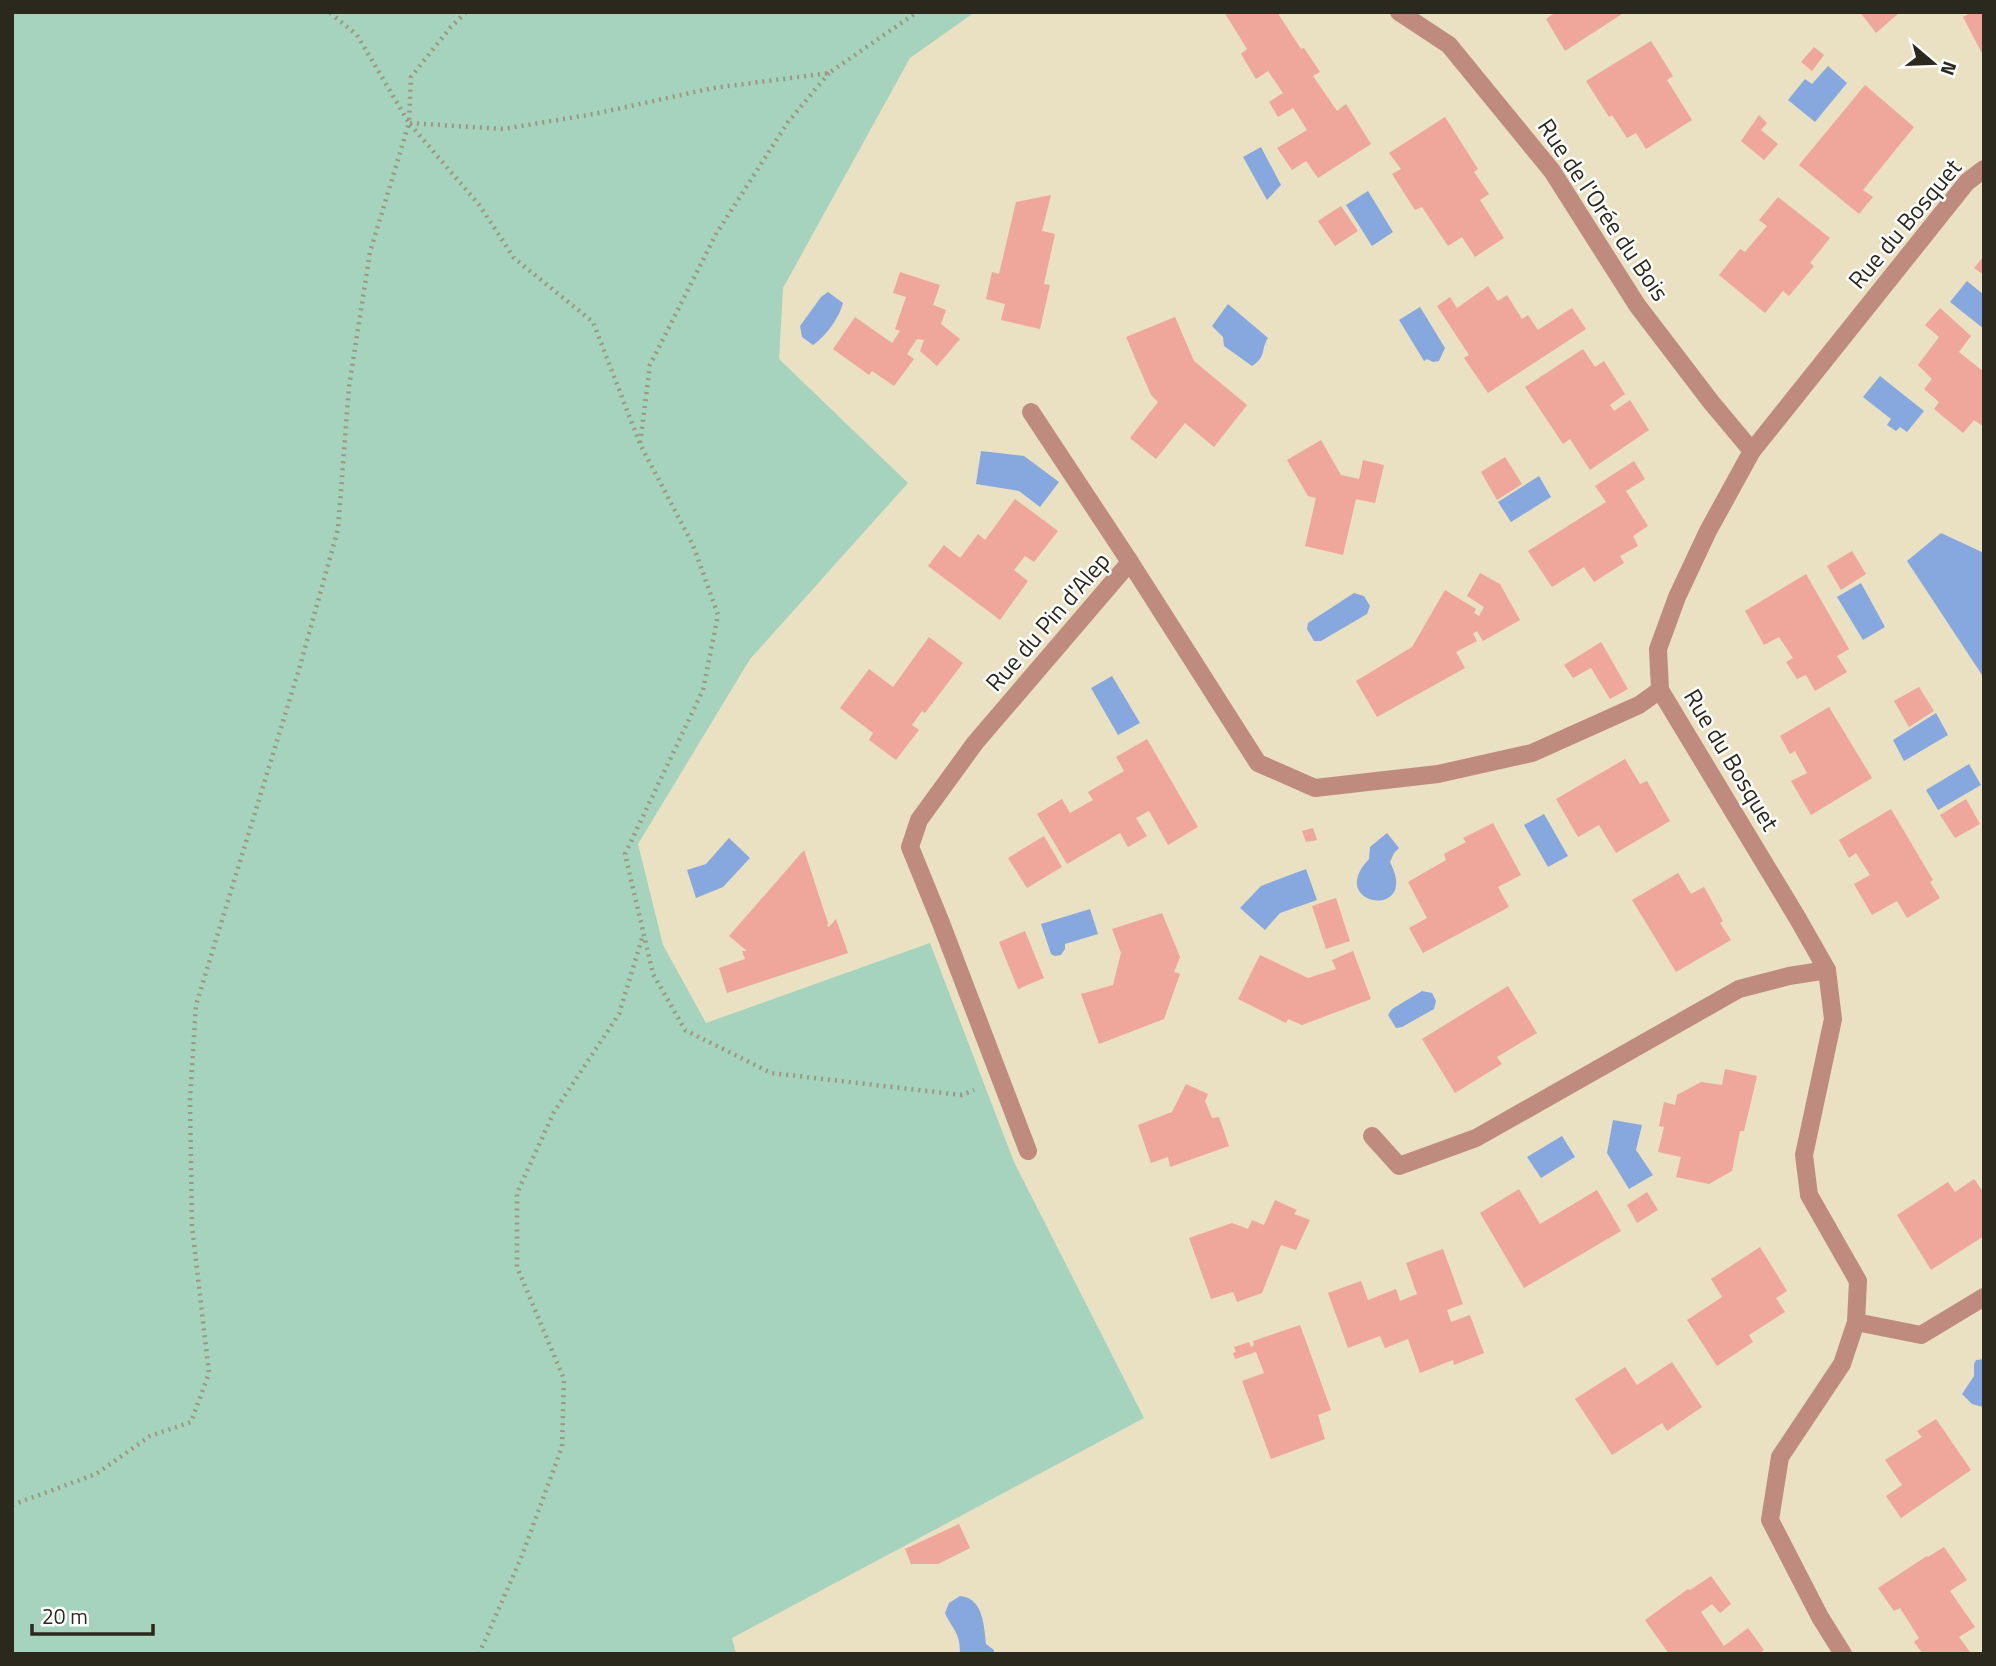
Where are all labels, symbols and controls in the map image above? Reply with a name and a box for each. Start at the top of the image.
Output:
north arrow [1898,28,1968,98]
text: N [1934,58,1965,80]
street label: Rue de l'Orée du Bois [1529,111,1678,308]
street label: Rue du Bosquet [1839,150,1970,296]
street label: Rue du Pin d'Alep [976,544,1118,699]
street label: Rue du Bosquet [1675,682,1789,838]
scale bar [32,1592,152,1636]
text: 20 m [42,1600,88,1632]

